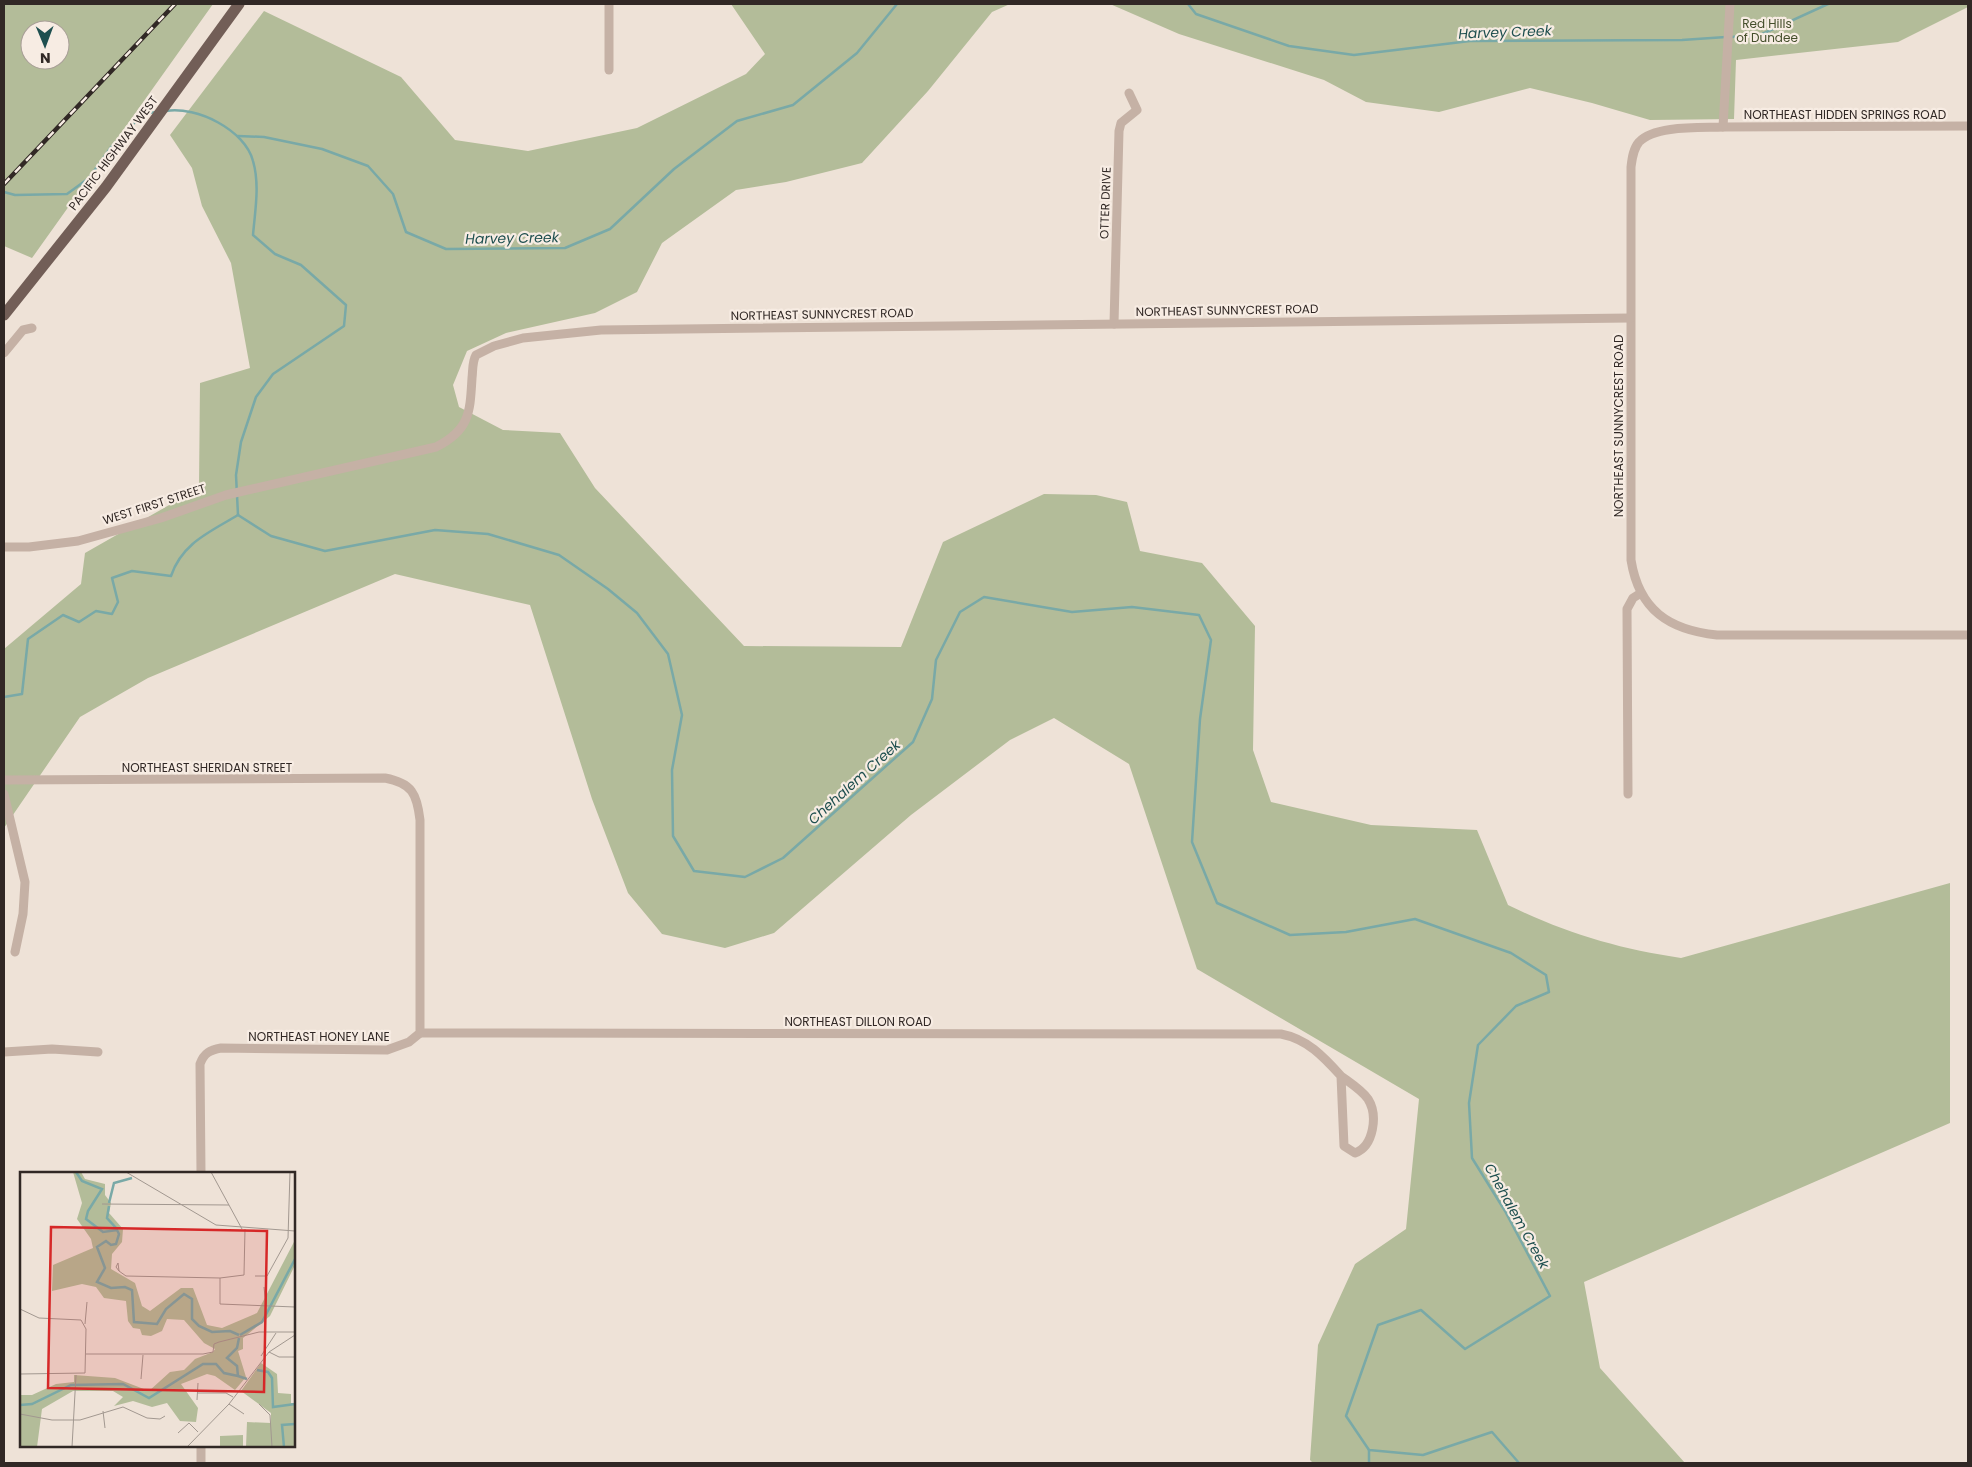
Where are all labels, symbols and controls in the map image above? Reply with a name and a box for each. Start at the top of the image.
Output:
park label: Red Hills of Dundee [1736,15,1798,46]
north arrow [20,20,70,70]
water label: Harvey Creek [1458,20,1553,44]
text: N [40,48,51,68]
street label: PACIFIC HIGHWAY WEST [64,92,162,214]
street label: NORTHEAST HIDDEN SPRINGS ROAD [1744,106,1946,123]
street label: OTTER DRIVE [1095,167,1115,239]
water label: Harvey Creek [465,227,560,249]
street label: NORTHEAST SUNNYCREST ROAD [1135,300,1319,320]
street label: NORTHEAST SUNNYCREST ROAD [730,304,914,324]
street label: NORTHEAST SUNNYCREST ROAD [1610,335,1627,517]
street label: WEST FIRST STREET [100,479,208,529]
water label: Chehalem Creek [803,734,905,829]
street label: NORTHEAST SHERIDAN STREET [122,759,293,776]
street label: NORTHEAST DILLON ROAD [784,1013,932,1030]
street label: NORTHEAST HONEY LANE [248,1028,390,1045]
water label: Chehalem Creek [1480,1159,1555,1273]
inset map [20,1172,295,1447]

